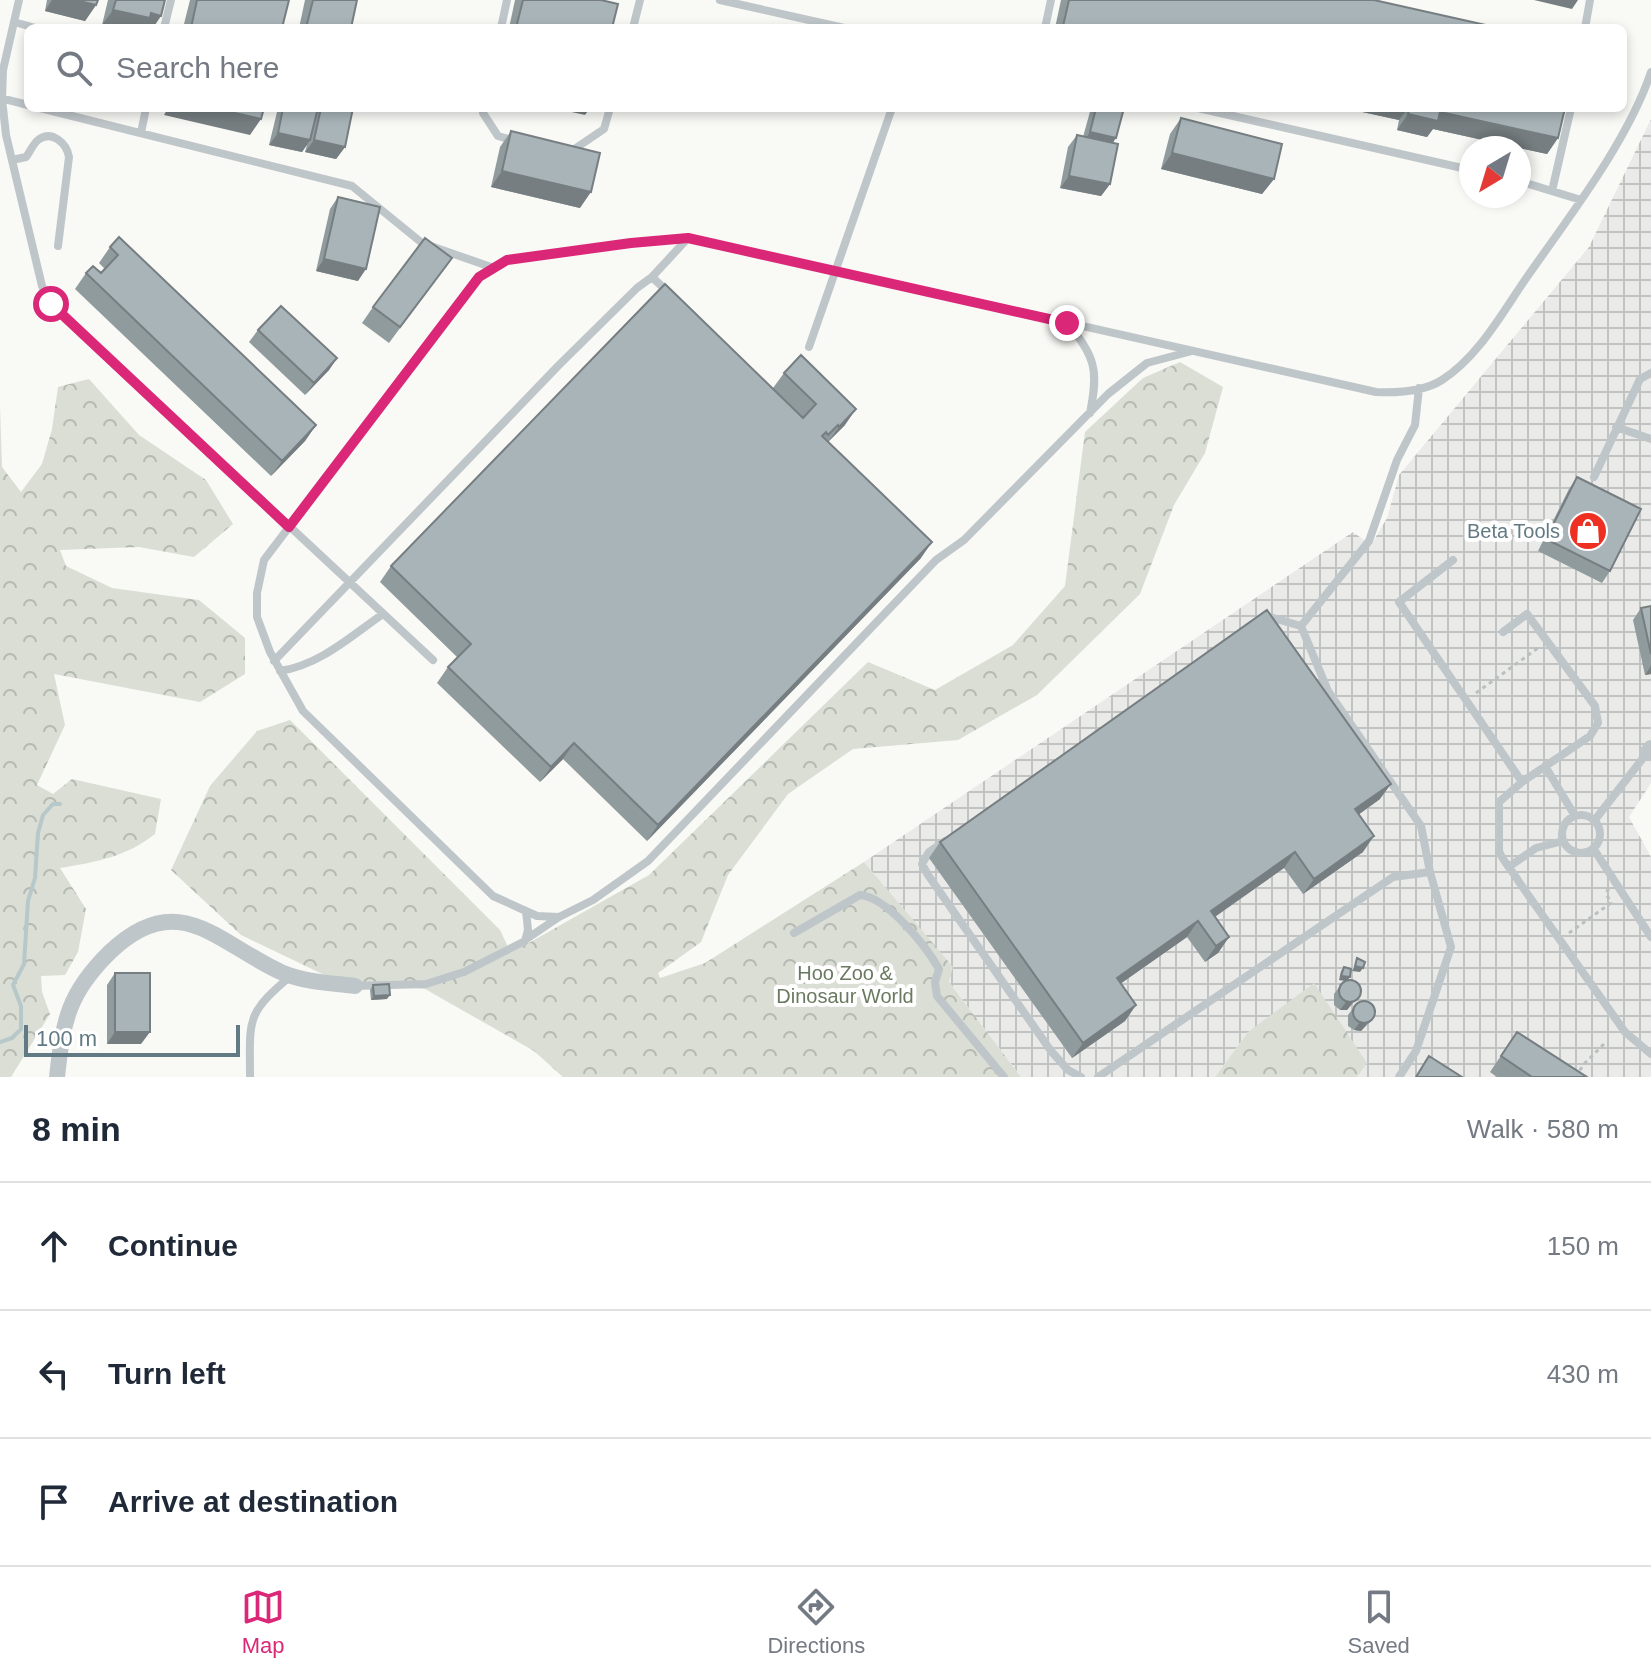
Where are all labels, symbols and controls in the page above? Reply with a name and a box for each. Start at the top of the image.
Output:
search box [24,24,1627,112]
icon: search [52,46,96,90]
text: Search here [116,51,279,84]
north arrow [1459,136,1531,208]
route start [33,286,69,322]
route end [1049,305,1085,341]
shop icon: Beta Tools [1567,510,1609,552]
place label: Beta Tools [1467,520,1560,542]
park label: Hoo Zoo & Dinosaur World [776,962,914,1007]
scale bar [24,1021,240,1057]
text: 100 m [36,1026,97,1051]
text: 8 min [32,1110,121,1148]
text: Walk · 580 m [1467,1114,1619,1144]
icon: ahead [32,1224,76,1268]
text: Continue [108,1229,238,1262]
text: 150 m [1547,1231,1619,1261]
icon: left [32,1352,76,1396]
text: Turn left [108,1357,226,1390]
text: 430 m [1547,1359,1619,1389]
icon: arrive [32,1480,76,1524]
text: Arrive at destination [108,1485,398,1518]
tab: Map [241,1585,285,1659]
tab: Directions [767,1585,865,1659]
tab: Saved [1347,1585,1410,1659]

